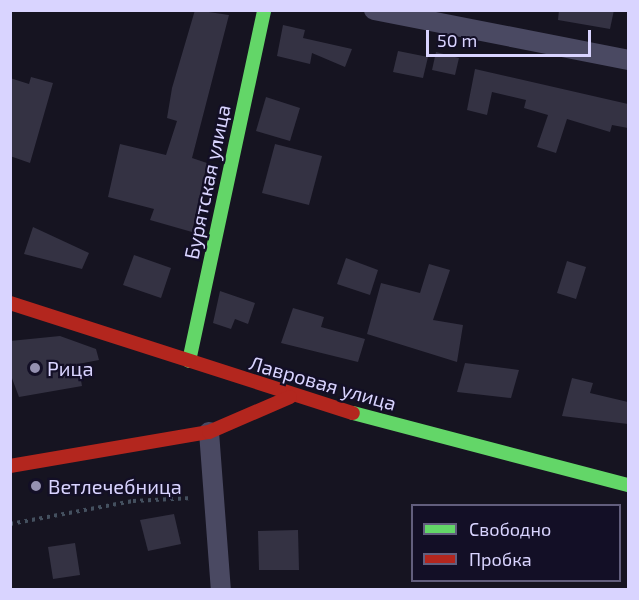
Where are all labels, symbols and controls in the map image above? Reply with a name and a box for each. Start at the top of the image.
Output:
scale bar [429,18,594,56]
text: 50 m [437,29,477,51]
street label: Бурятская улица [179,103,235,261]
street label: Лавровая улица [247,351,399,415]
place label: Рица [47,356,93,380]
marker: Рица [28,361,42,375]
place label: Ветлечебница [48,474,182,498]
marker: Ветлечебница [29,479,43,493]
legend [411,504,621,582]
text: Свободно [469,518,551,540]
text: Пробка [469,548,532,570]

